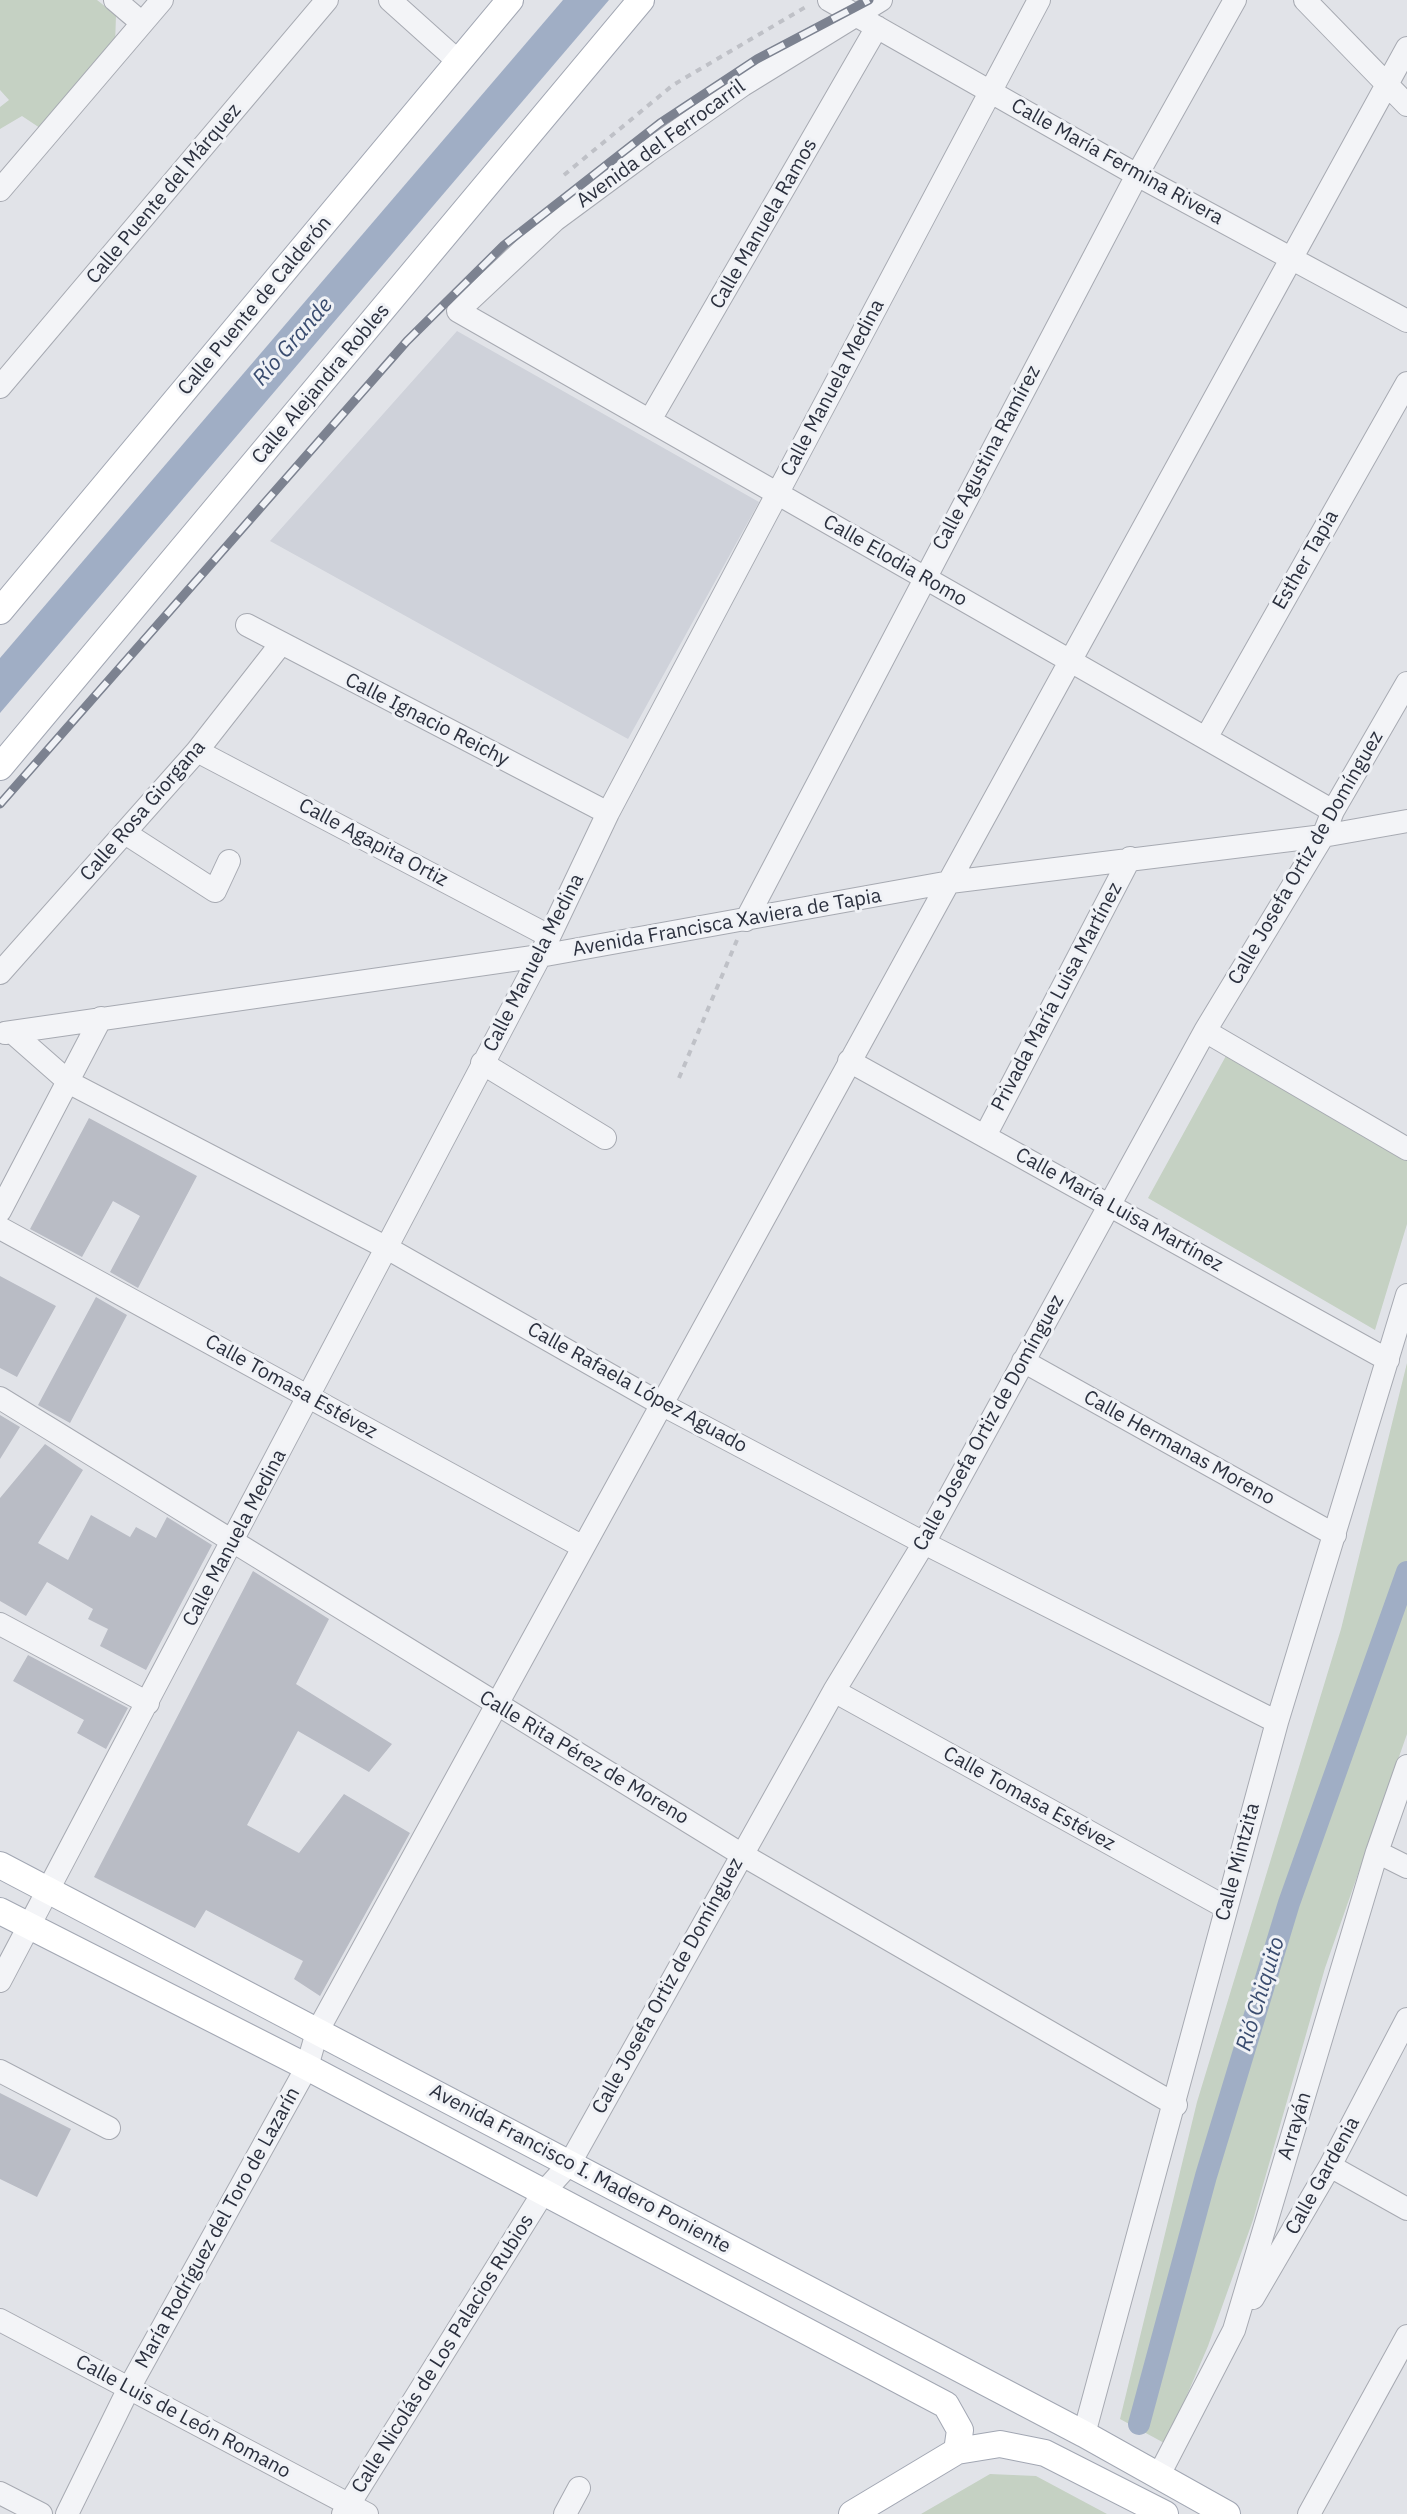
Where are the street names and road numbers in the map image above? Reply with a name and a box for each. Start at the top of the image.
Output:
street label: Avenida del Ferrocarril [572,75,750,213]
street label: Calle María Fermina Rivera [1007,94,1227,230]
street label: Calle Puente del Márquez [82,99,246,289]
street label: Calle Manuela Ramos [705,135,823,313]
street label: Calle Puente de Calderón [173,212,337,400]
street label: Calle Manuela Medina [776,295,890,481]
street label: Calle Alejandra Robles [247,299,395,469]
street label: Calle Agustina Ramírez [928,362,1046,554]
street label: Esther Tapia [1268,506,1344,614]
street label: Calle Elodia Romo [819,510,971,612]
street label: Calle Ignacio Reichy [341,668,513,772]
street label: Calle Josefa Ortiz de Domínguez [1223,727,1389,989]
street label: Calle Rosa Giorgana [75,736,211,886]
street label: Calle Agapita Ortiz [294,794,452,892]
street label: Calle Manuela Medina [479,870,589,1056]
street label: Privada María Luisa Martínez [986,879,1128,1115]
street label: Avenida Francisca Xaviera de Tapia [571,884,883,962]
street label: Calle María Luisa Martínez [1011,1143,1227,1277]
street label: Calle Josefa Ortiz de Domínguez [908,1291,1070,1555]
street label: Calle Rafaela López Aguado [523,1318,751,1458]
street label: Calle Tomasa Estévez [201,1330,381,1444]
street label: Calle Hermanas Moreno [1079,1385,1279,1511]
street label: Calle Manuela Medina [178,1445,292,1631]
street label: Calle Rita Pérez de Moreno [475,1686,693,1830]
street label: Calle Tomasa Estévez [939,1742,1119,1856]
street label: Calle Mintzita [1211,1800,1265,1924]
street label: Calle Josefa Ortiz de Domínguez [587,1854,749,2118]
street label: Avenida Francisco I. Madero Poniente [425,2079,735,2259]
street label: María Rodríguez del Toro de Lazarín [130,2083,306,2373]
street label: Arrayán [1273,2089,1317,2163]
street label: Calle Gardenia [1281,2113,1365,2239]
street label: Calle Nicolás de Los Palacios Rubios [347,2210,539,2498]
street label: Calle Luis de León Romano [71,2350,295,2484]

